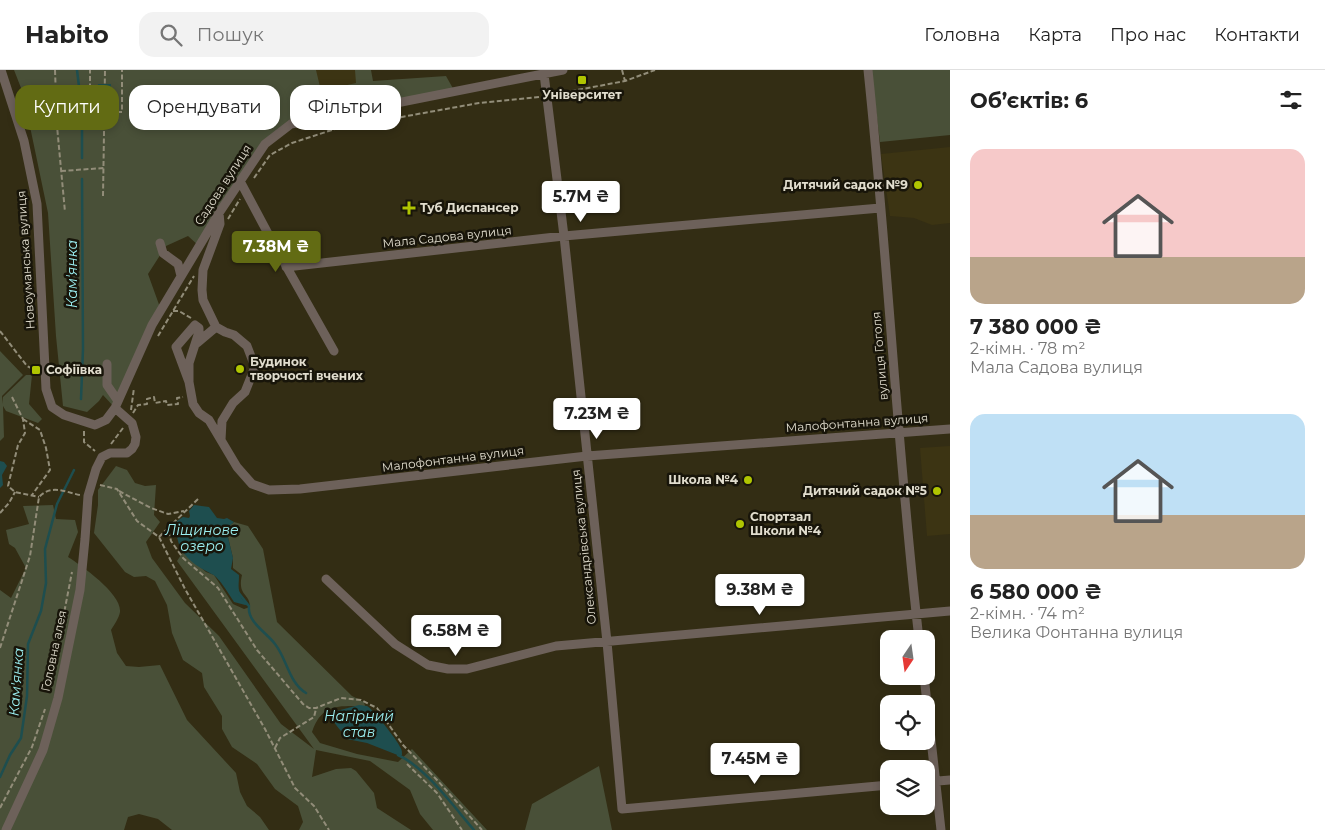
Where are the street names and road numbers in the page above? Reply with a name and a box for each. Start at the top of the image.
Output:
street label: Садова вулиця [191,141,254,228]
street label: Новоуманська вулиця [13,190,38,330]
street label: Мала Садова вулиця [382,222,512,251]
street label: вулиця Гоголя [868,311,891,401]
street label: Малофонтанна вулиця [785,410,929,435]
street label: Малофонтанна вулиця [381,442,525,475]
street label: Олександрівська вулиця [568,469,599,625]
street label: Головна алея [38,609,69,693]

